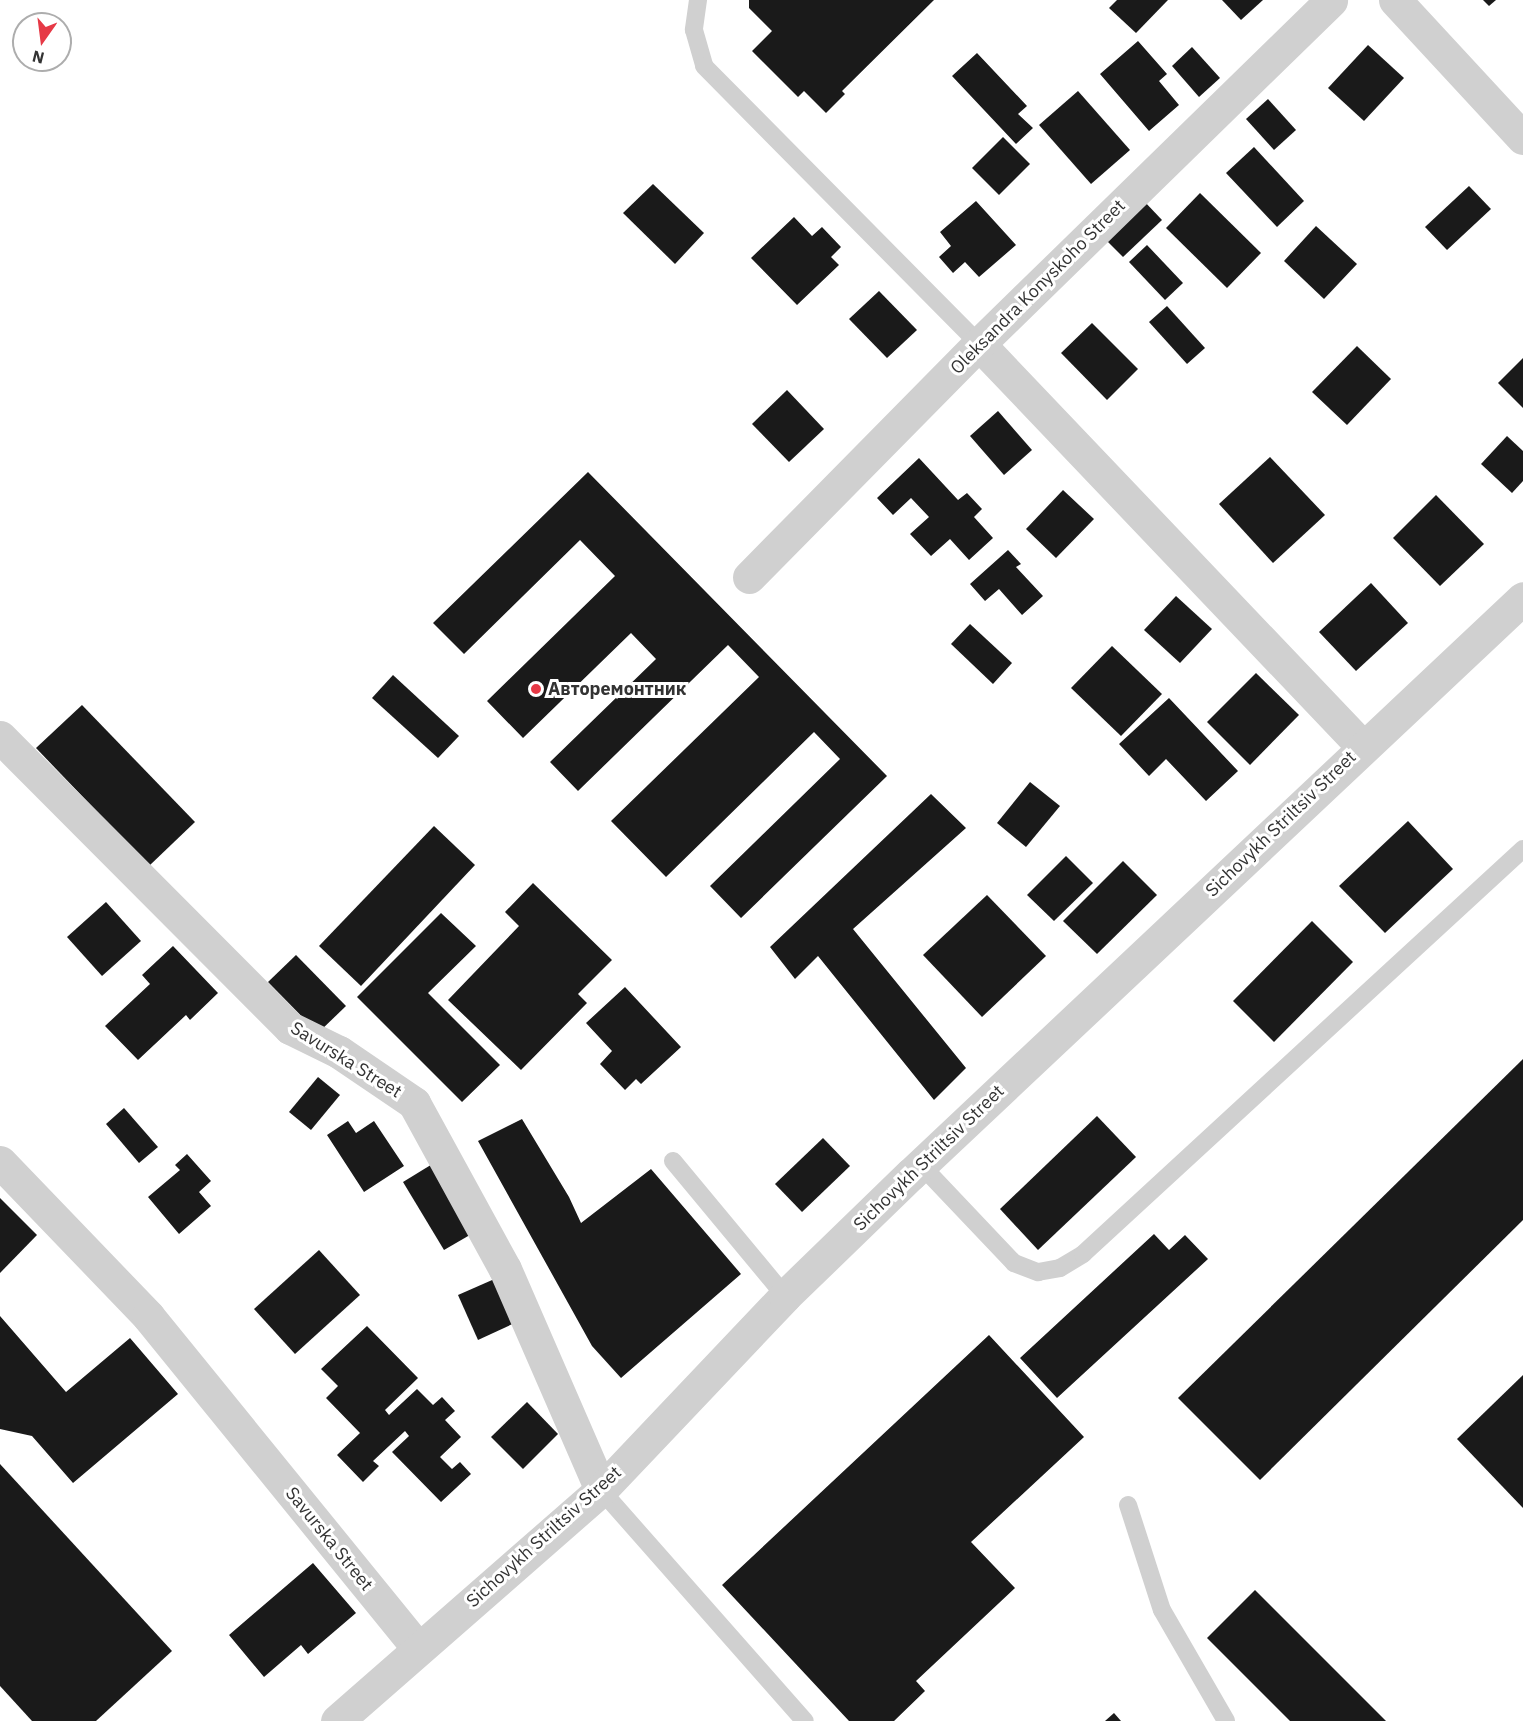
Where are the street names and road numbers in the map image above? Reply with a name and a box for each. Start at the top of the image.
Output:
street label: Oleksandra Konyskoho Street [946,195,1130,379]
street label: Sichovykh Striltsiv Street [1201,747,1361,901]
street label: Savurska Street [286,1017,406,1103]
street label: Sichovykh Striltsiv Street [849,1081,1009,1235]
street label: Sichovykh Striltsiv Street [462,1462,626,1612]
street label: Savurska Street [281,1483,377,1595]

